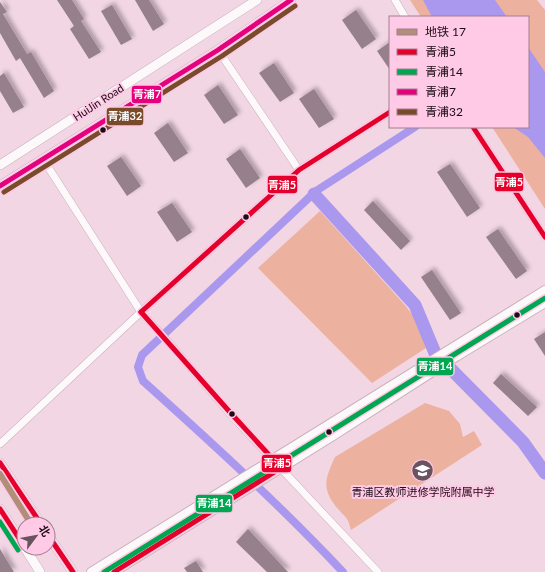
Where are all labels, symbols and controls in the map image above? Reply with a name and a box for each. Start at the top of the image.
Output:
legend [389,16,529,128]
text: 地铁 17 [425,24,466,39]
text: 青浦5 [425,44,456,59]
text: 青浦14 [425,64,463,79]
street label: HuiJin Road [70,81,126,123]
text: 青浦7 [425,84,456,99]
line badge: 青浦7 [131,85,162,104]
text: 青浦7 [133,87,161,100]
text: 青浦32 [425,104,463,119]
line badge: 青浦32 [106,107,144,126]
text: 青浦32 [108,109,142,122]
unlabelled marker [98,125,108,135]
line badge: 青浦5 [494,172,524,192]
line badge: 青浦5 [267,175,298,194]
text: 青浦5 [495,175,523,188]
text: 青浦5 [268,178,296,191]
unlabelled marker [241,212,251,222]
unlabelled marker [512,310,522,320]
line badge: 青浦14 [416,357,454,376]
text: 青浦14 [418,359,453,372]
unlabelled marker [227,409,237,419]
unlabelled marker [324,427,334,437]
line badge: 青浦5 [261,454,292,473]
text: 青浦5 [263,456,291,469]
school or university icon: 青浦区教师进修学院附属中学 [410,458,436,484]
place label: 青浦区教师进修学院附属中学 [352,485,495,498]
line badge: 青浦14 [195,494,233,513]
text: 青浦14 [197,496,232,509]
north arrow [16,516,56,556]
text: 北 [36,522,53,539]

